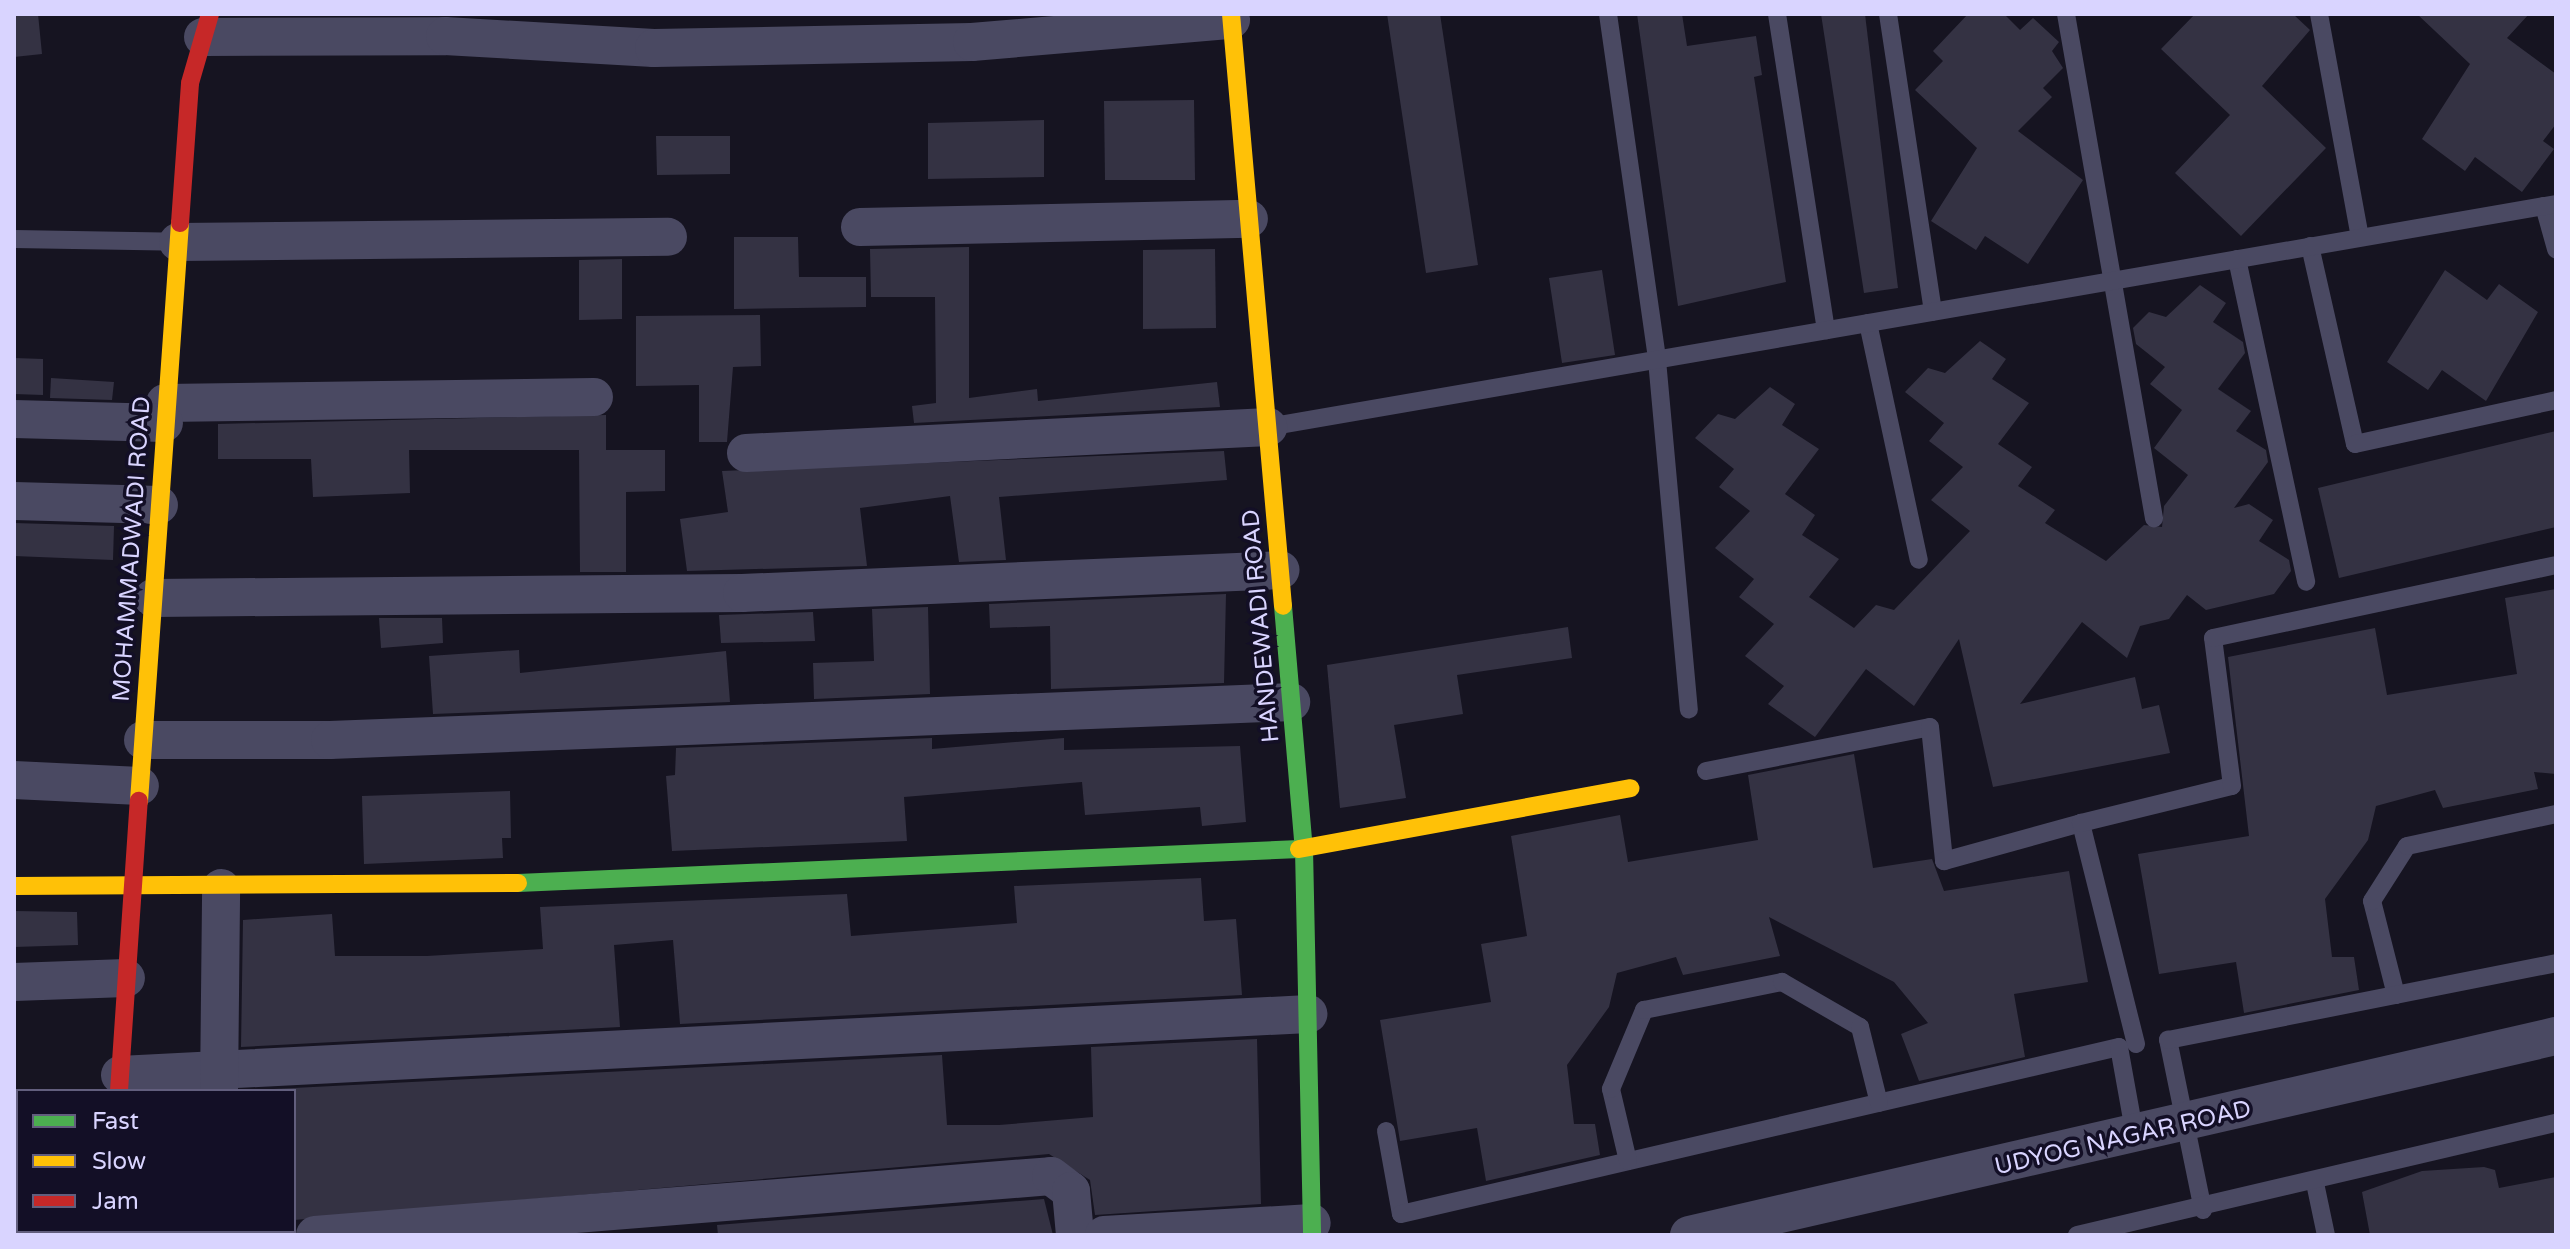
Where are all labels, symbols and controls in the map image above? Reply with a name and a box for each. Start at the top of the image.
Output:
street label: MOHAMMADWADI ROAD [107,395,157,703]
street label: HANDEWADI ROAD [1236,508,1286,744]
legend [16,1089,296,1233]
street label: UDYOG NAGAR ROAD [1992,1094,2254,1182]
text: Fast [92,1107,139,1136]
text: Slow [92,1147,146,1176]
text: Jam [92,1187,139,1216]

